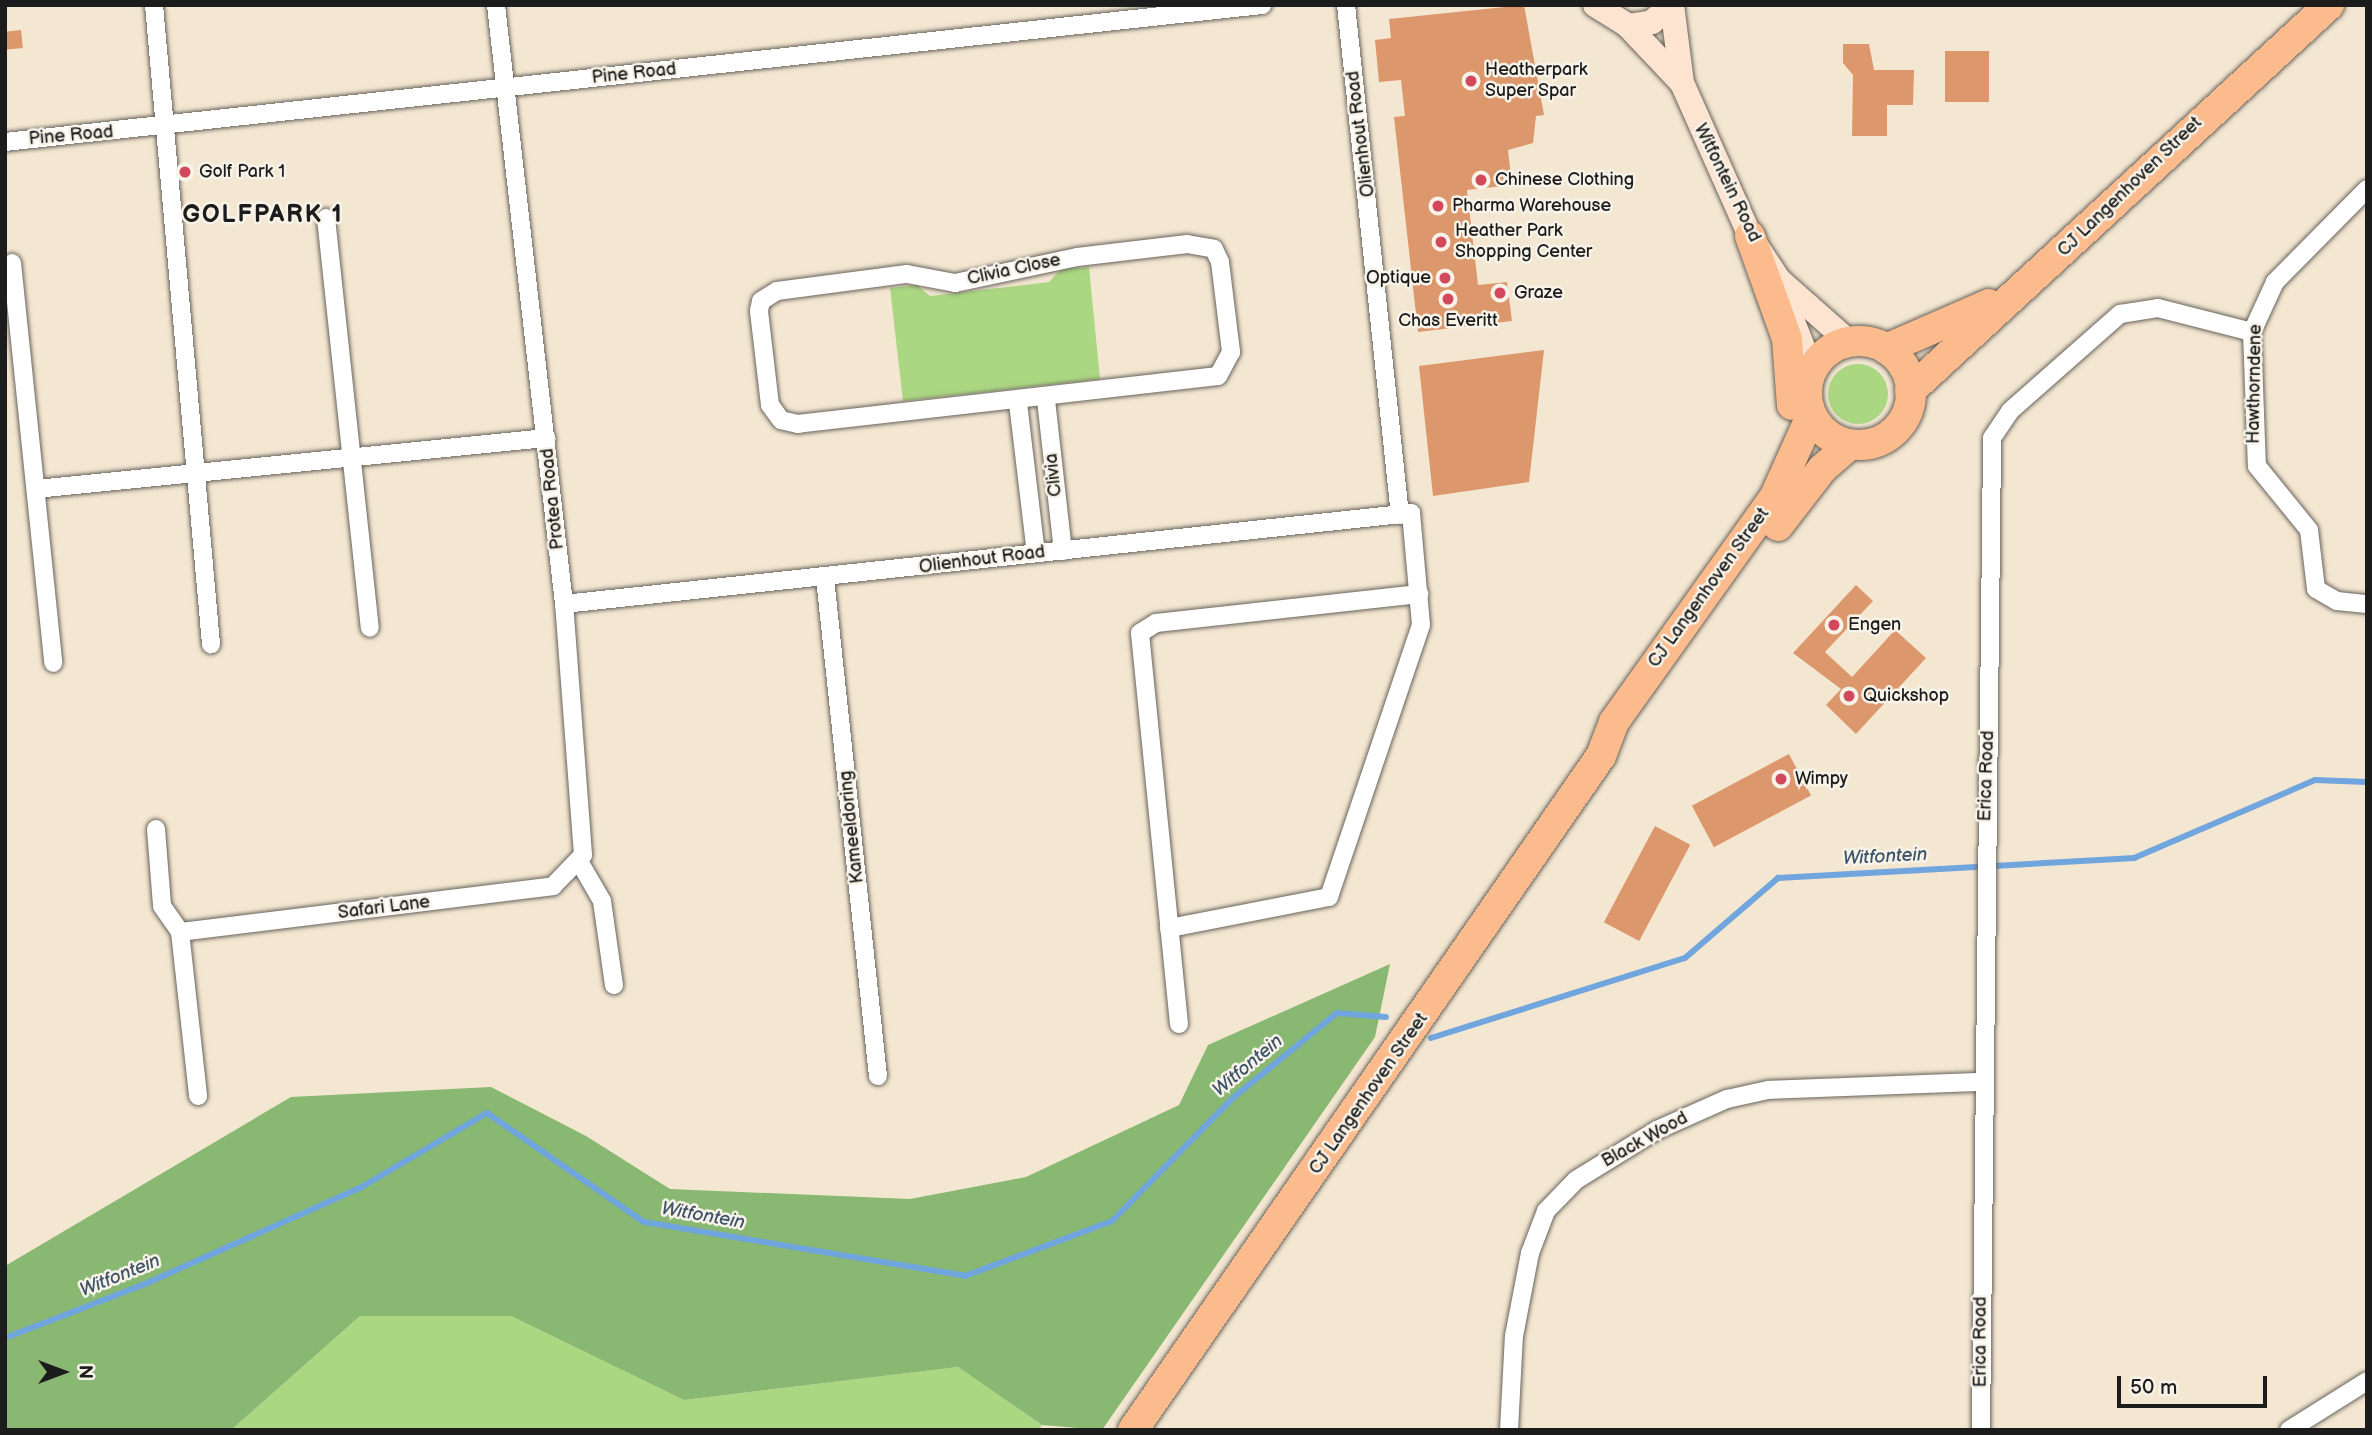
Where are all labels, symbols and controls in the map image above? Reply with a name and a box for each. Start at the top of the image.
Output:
street label: Pine Road [591,59,677,89]
place label: Heatherpark Super Spar [1485,60,1588,102]
street label: Olienhout Road [1343,70,1379,198]
marker: Heatherpark Super Spar [1463,73,1479,89]
street label: CJ Langenhoven Street [2053,112,2207,262]
street label: Witfontein Road [1689,120,1765,246]
street label: Pine Road [28,122,114,150]
place label: Golf Park 1 [199,161,285,183]
marker: Golf Park 1 [177,164,193,180]
place label: Chinese Clothing [1495,169,1634,191]
marker: Chinese Clothing [1473,172,1489,188]
place label: Pharma Warehouse [1452,195,1612,217]
marker: Pharma Warehouse [1430,198,1446,214]
district label: GOLFPARK 1 [184,201,342,229]
place label: Heather Park Shopping Center [1455,221,1592,264]
marker: Heather Park Shopping Center [1433,234,1449,250]
street label: Clivia Close [965,250,1063,290]
place label: Optique [1366,267,1431,289]
marker: Optique [1437,270,1453,286]
place label: Graze [1514,282,1563,304]
marker: Graze [1492,285,1508,301]
marker: Chas Everitt [1440,291,1456,307]
place label: Chas Everitt [1398,310,1498,332]
street label: Hawthorndene [2243,324,2267,444]
street label: Protea Road [537,447,569,551]
street label: Clivia [1041,452,1067,498]
street label: CJ Langenhoven Street [1644,504,1774,672]
street label: Olienhout Road [918,542,1046,578]
place label: Engen [1848,614,1901,636]
marker: Engen [1826,617,1842,633]
place label: Quickshop [1863,685,1949,707]
marker: Quickshop [1841,688,1857,704]
street label: Erica Road [1975,730,1999,822]
place label: Wimpy [1795,768,1848,790]
street label: Kameeldoring [835,769,869,885]
marker: Wimpy [1773,771,1789,787]
water label: Witfontein [1842,843,1928,871]
street label: Safari Lane [337,892,431,924]
street label: CJ Langenhoven Street [1305,1009,1433,1179]
water label: Witfontein [1208,1030,1288,1102]
street label: Black Wood [1598,1107,1692,1173]
water label: Witfontein [659,1197,747,1235]
water label: Witfontein [76,1250,164,1302]
street label: Erica Road [1970,1297,1992,1387]
north arrow [28,1337,98,1407]
scale bar [2120,1362,2270,1406]
text: N [73,1365,96,1379]
text: 50 m [2130,1375,2177,1400]

